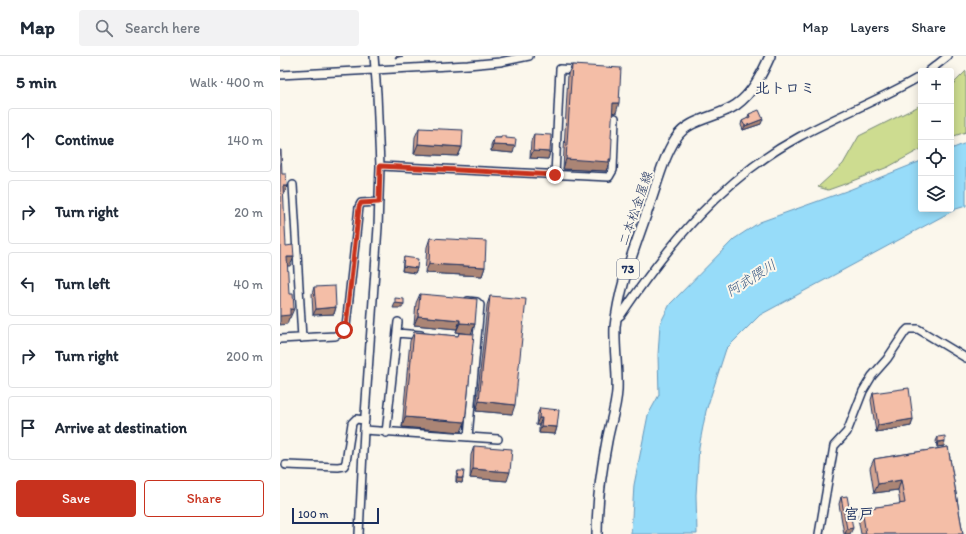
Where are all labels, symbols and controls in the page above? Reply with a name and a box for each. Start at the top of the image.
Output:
search box [79,10,359,46]
text: Map [20,16,55,39]
icon: search [93,17,115,39]
text: Search here [125,19,200,37]
text: Map [803,19,828,36]
text: Layers [850,19,889,36]
text: Share [911,19,946,36]
map controls [918,68,954,212]
button: + [918,68,954,104]
text: 5 min [16,72,56,92]
text: Walk · 400 m [190,75,264,90]
district label: 北トロミ [755,79,815,97]
button: − [918,104,954,140]
icon: ahead [17,129,39,151]
text: Continue [55,131,114,149]
text: 140 m [227,133,263,148]
button: locate [918,140,954,176]
route end [546,166,564,184]
street label: 二本松金屋線 [616,168,656,247]
button: layers [918,176,954,212]
icon: right [17,201,39,223]
text: Turn right [55,203,119,221]
text: 20 m [234,205,263,220]
water label: 阿武隈川 [723,256,780,300]
road number: 73 [617,259,639,279]
icon: left [17,273,39,295]
text: Turn left [55,275,110,293]
text: 40 m [233,277,263,292]
route start [335,321,353,339]
icon: right [17,345,39,367]
text: Turn right [55,347,119,365]
text: 200 m [226,349,263,364]
icon: arrive [17,417,39,439]
text: Arrive at destination [55,419,187,437]
button: Save [16,480,136,517]
button: Share [144,480,264,517]
district label: 宮戸 [844,505,874,523]
scale bar [292,506,379,525]
text: 100 m [298,508,328,521]

